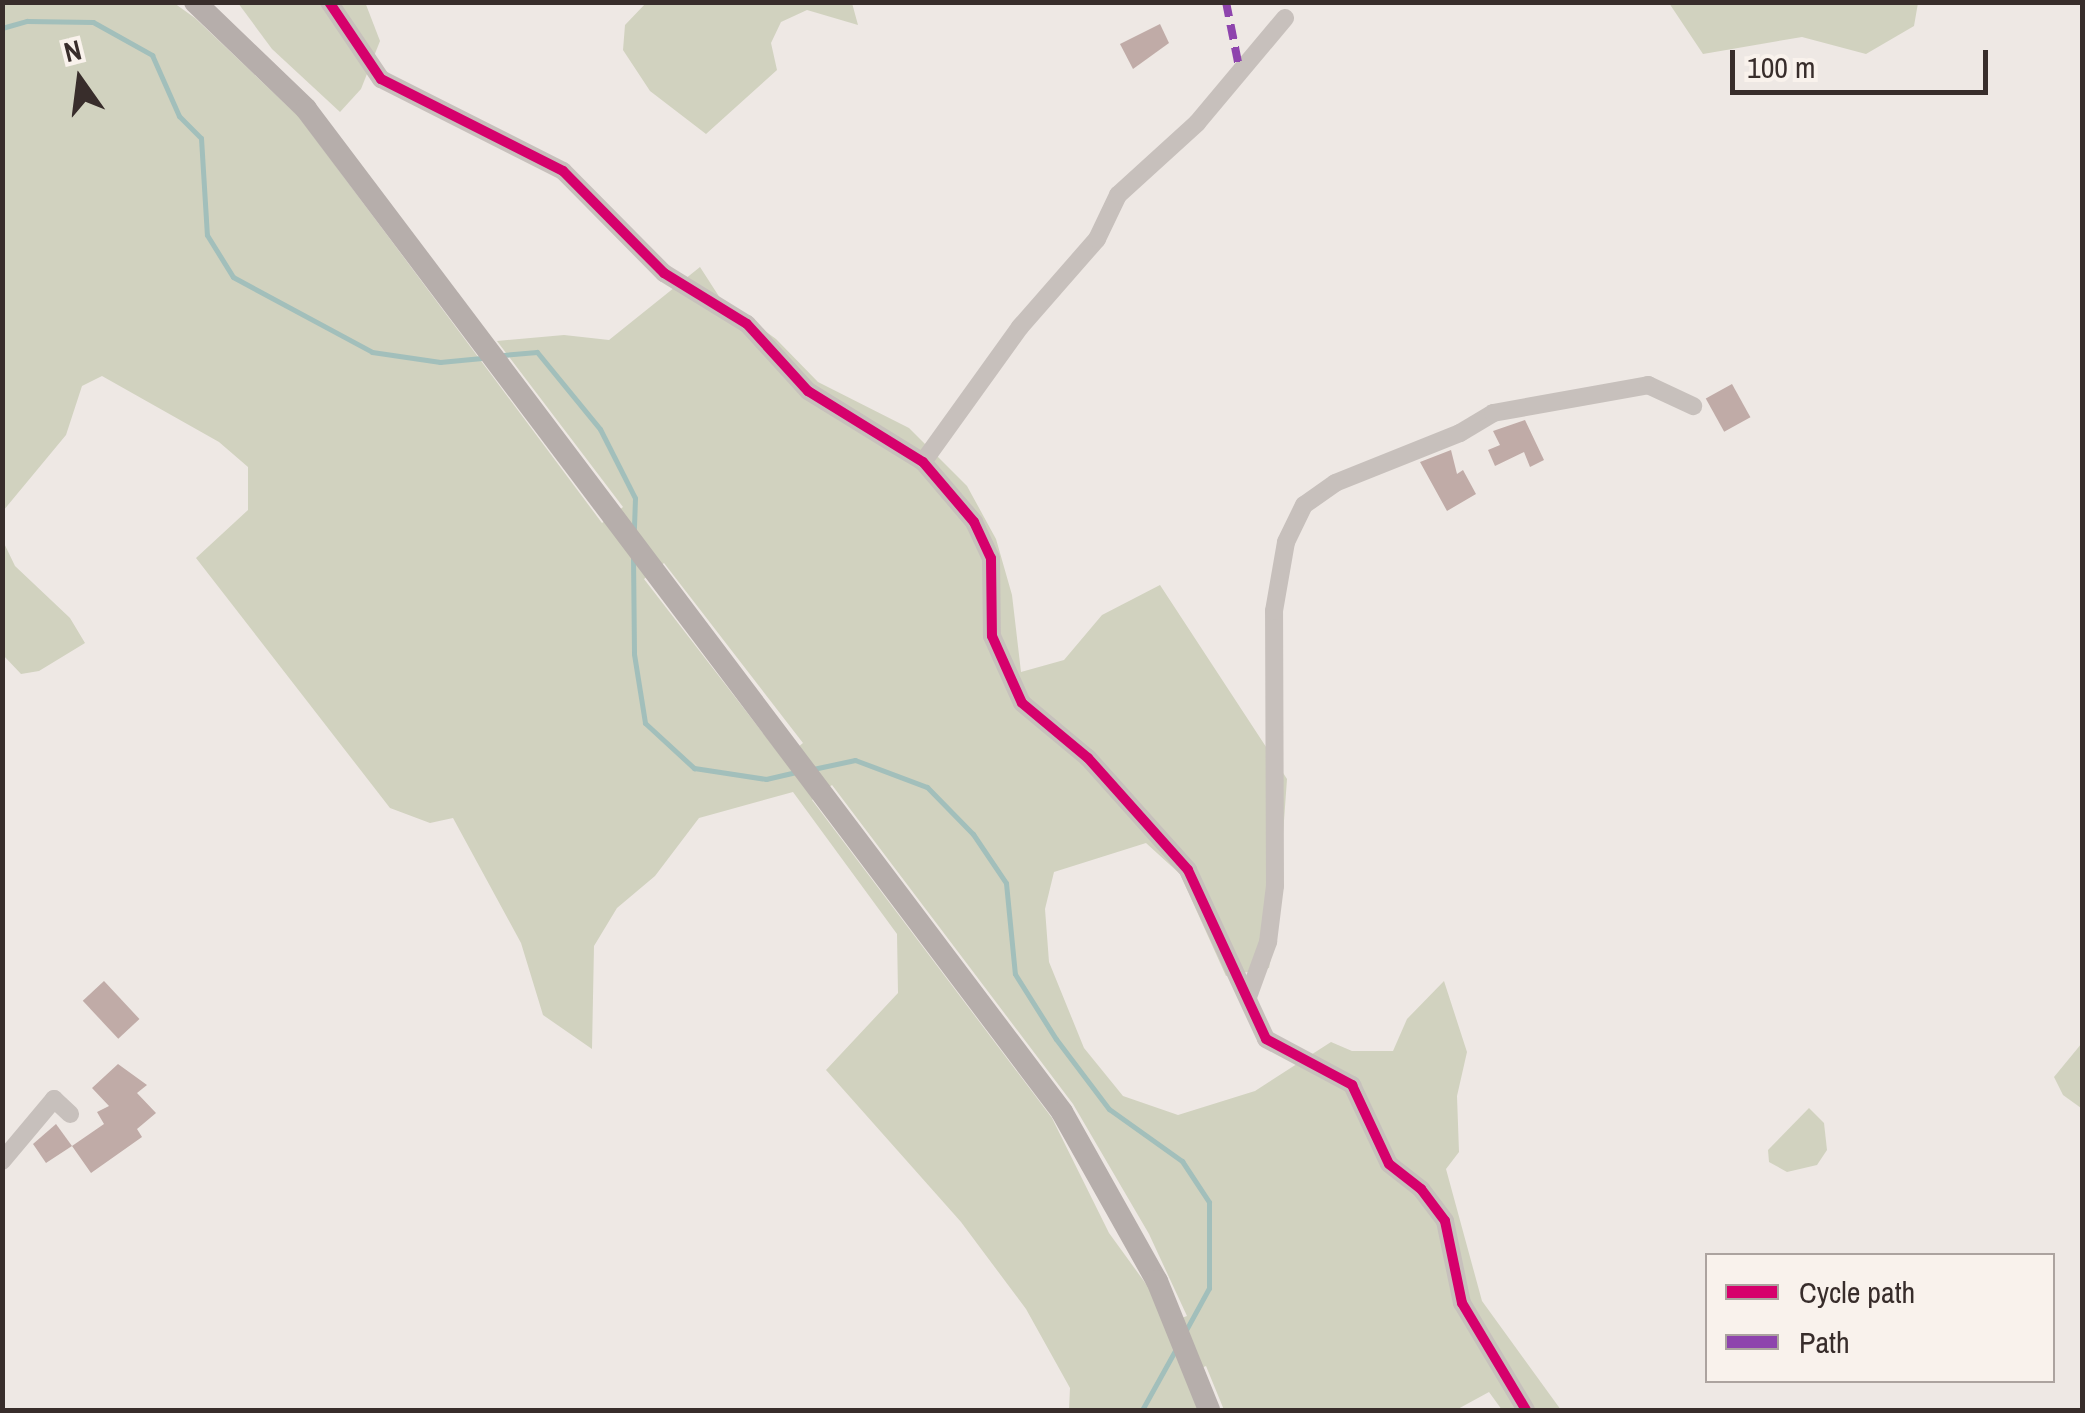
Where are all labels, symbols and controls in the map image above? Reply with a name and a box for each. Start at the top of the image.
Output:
north arrow [30,30,130,130]
text: N [60,30,85,71]
scale bar [1735,30,1992,92]
text: 100 m [1747,47,1815,87]
legend [1705,1253,2055,1383]
text: Cycle path [1799,1272,1915,1312]
text: Path [1799,1322,1850,1362]

